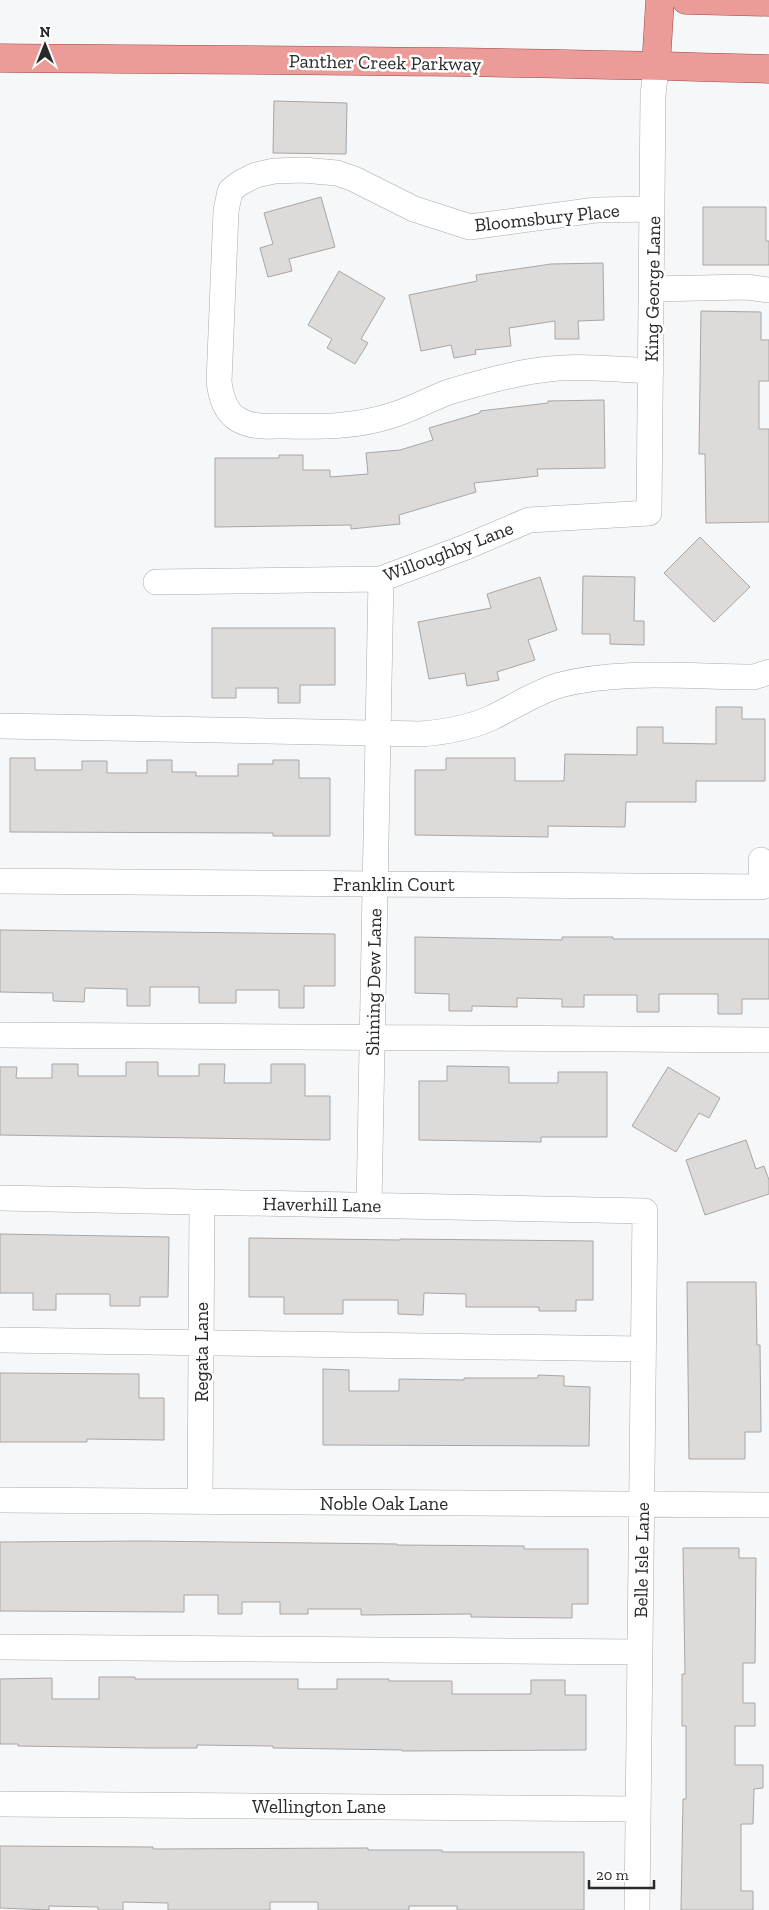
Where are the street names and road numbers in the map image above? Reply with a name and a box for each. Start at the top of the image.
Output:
street label: Panther Creek Parkway [289,49,482,76]
street label: Bloomsbury Place [473,198,621,237]
street label: King George Lane [640,216,665,362]
street label: Willoughby Lane [380,516,516,587]
street label: Franklin Court [333,873,455,896]
street label: Shining Dew Lane [361,908,386,1056]
street label: Haverhill Lane [262,1192,382,1217]
street label: Regata Lane [190,1302,213,1402]
street label: Noble Oak Lane [320,1492,448,1515]
street label: Belle Isle Lane [629,1502,654,1618]
street label: Wellington Lane [252,1795,386,1818]

